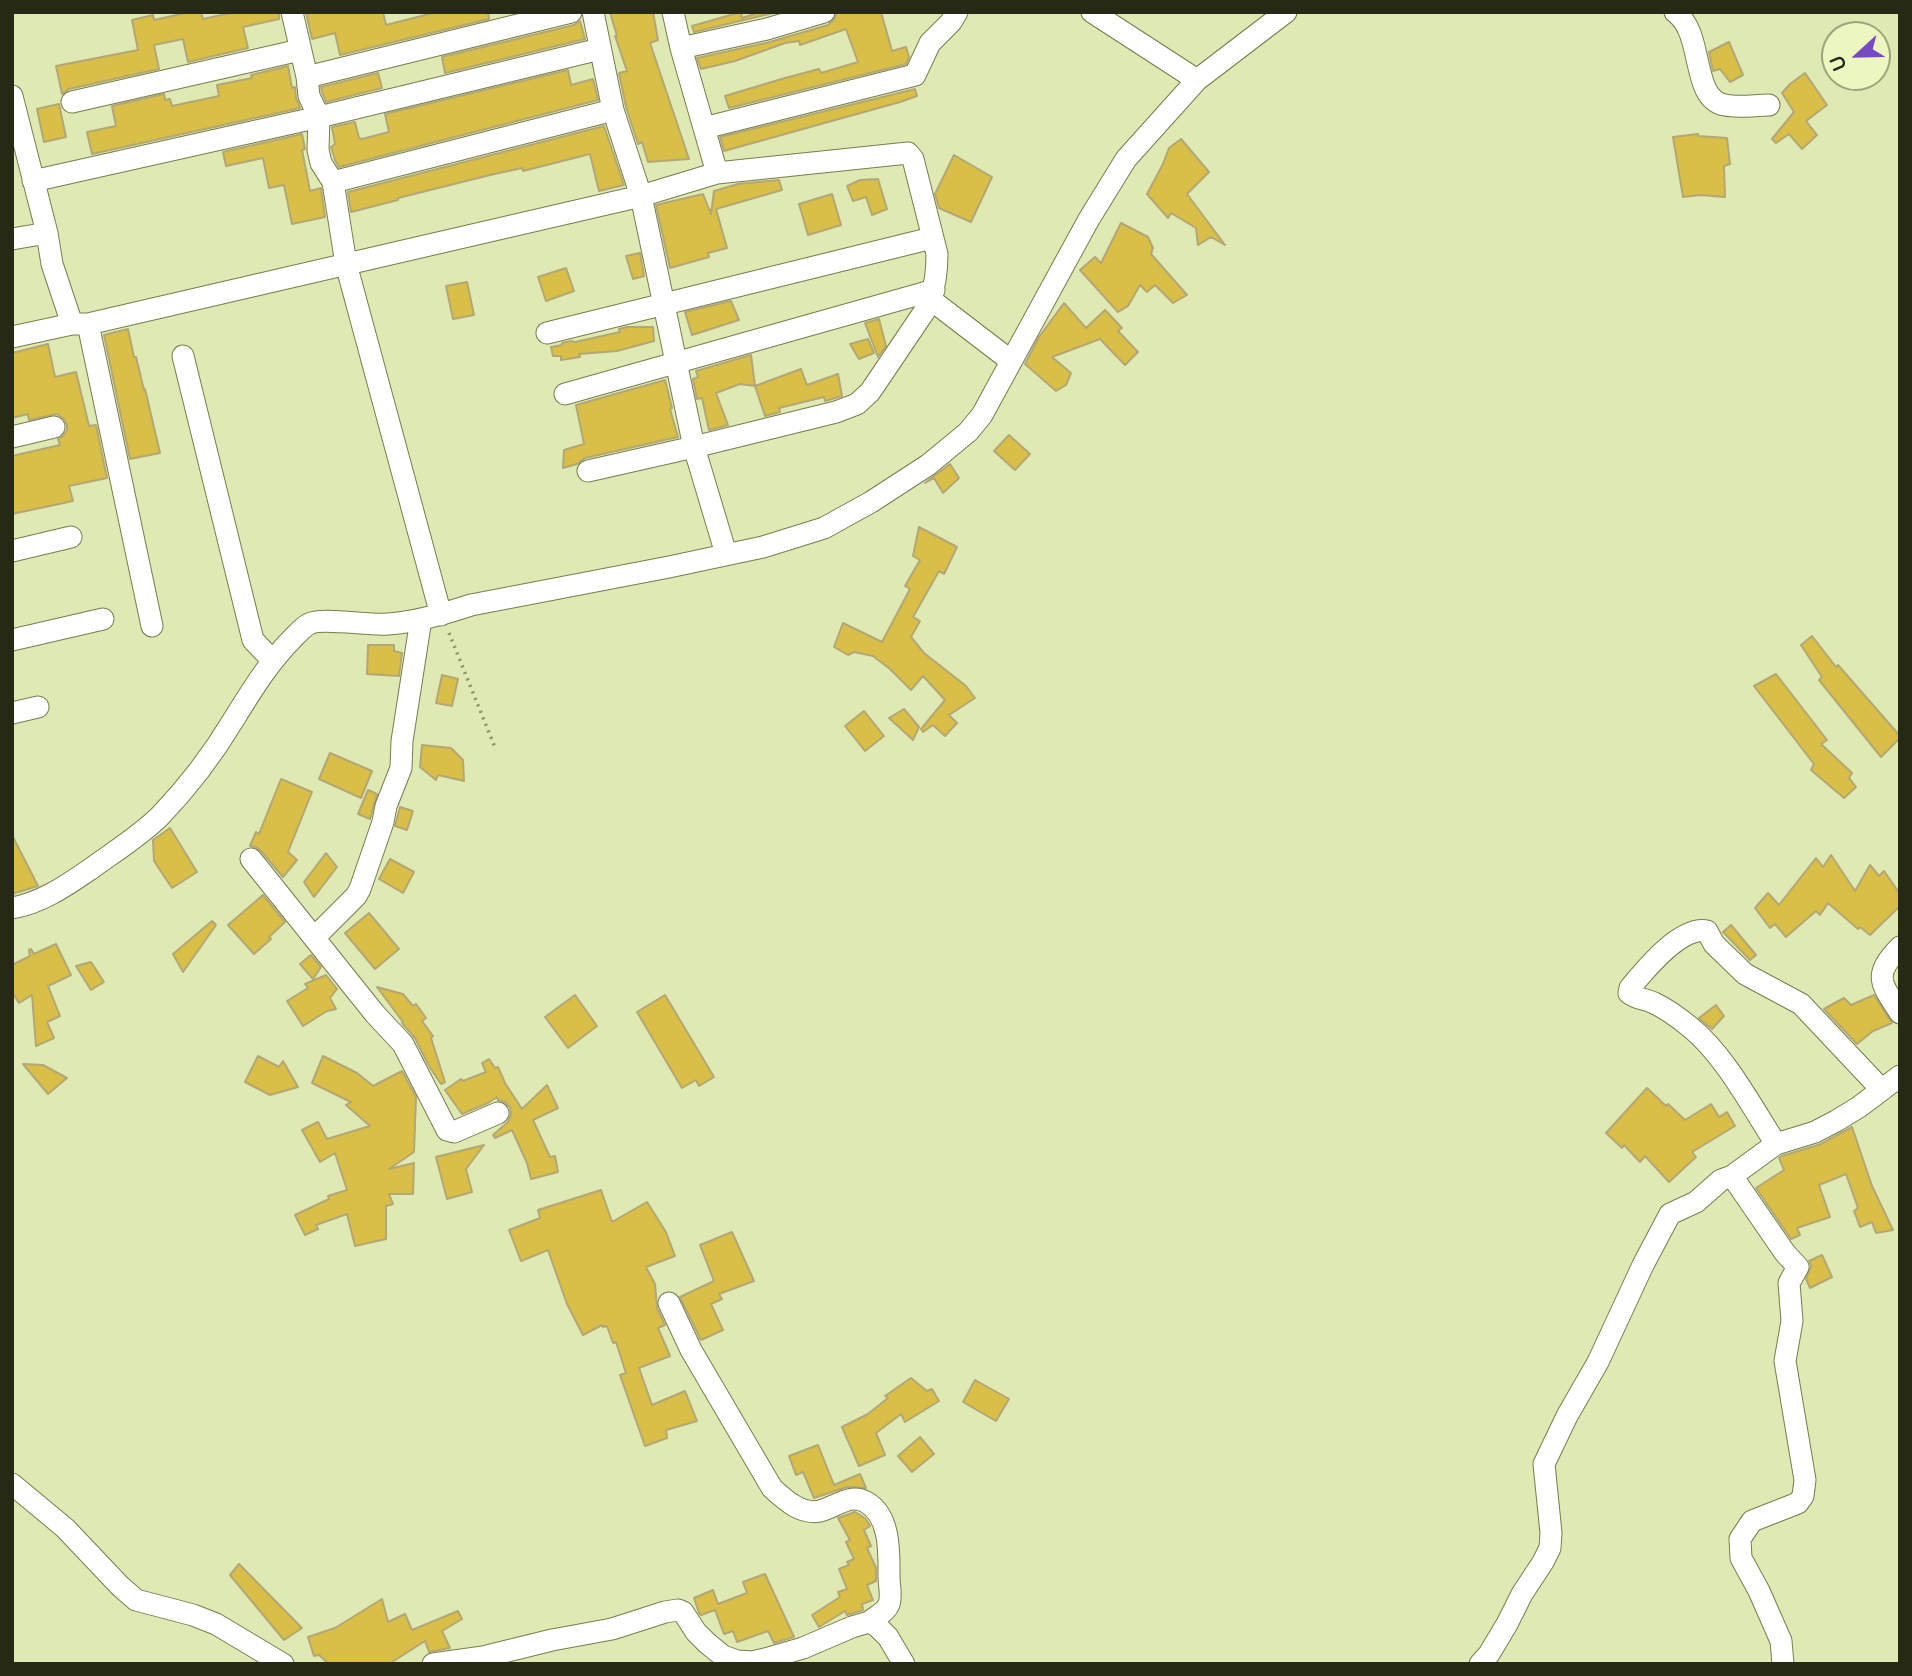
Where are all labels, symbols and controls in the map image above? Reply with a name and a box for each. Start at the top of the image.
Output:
north arrow [1821,21,1891,91]
text: U [1825,52,1851,74]

